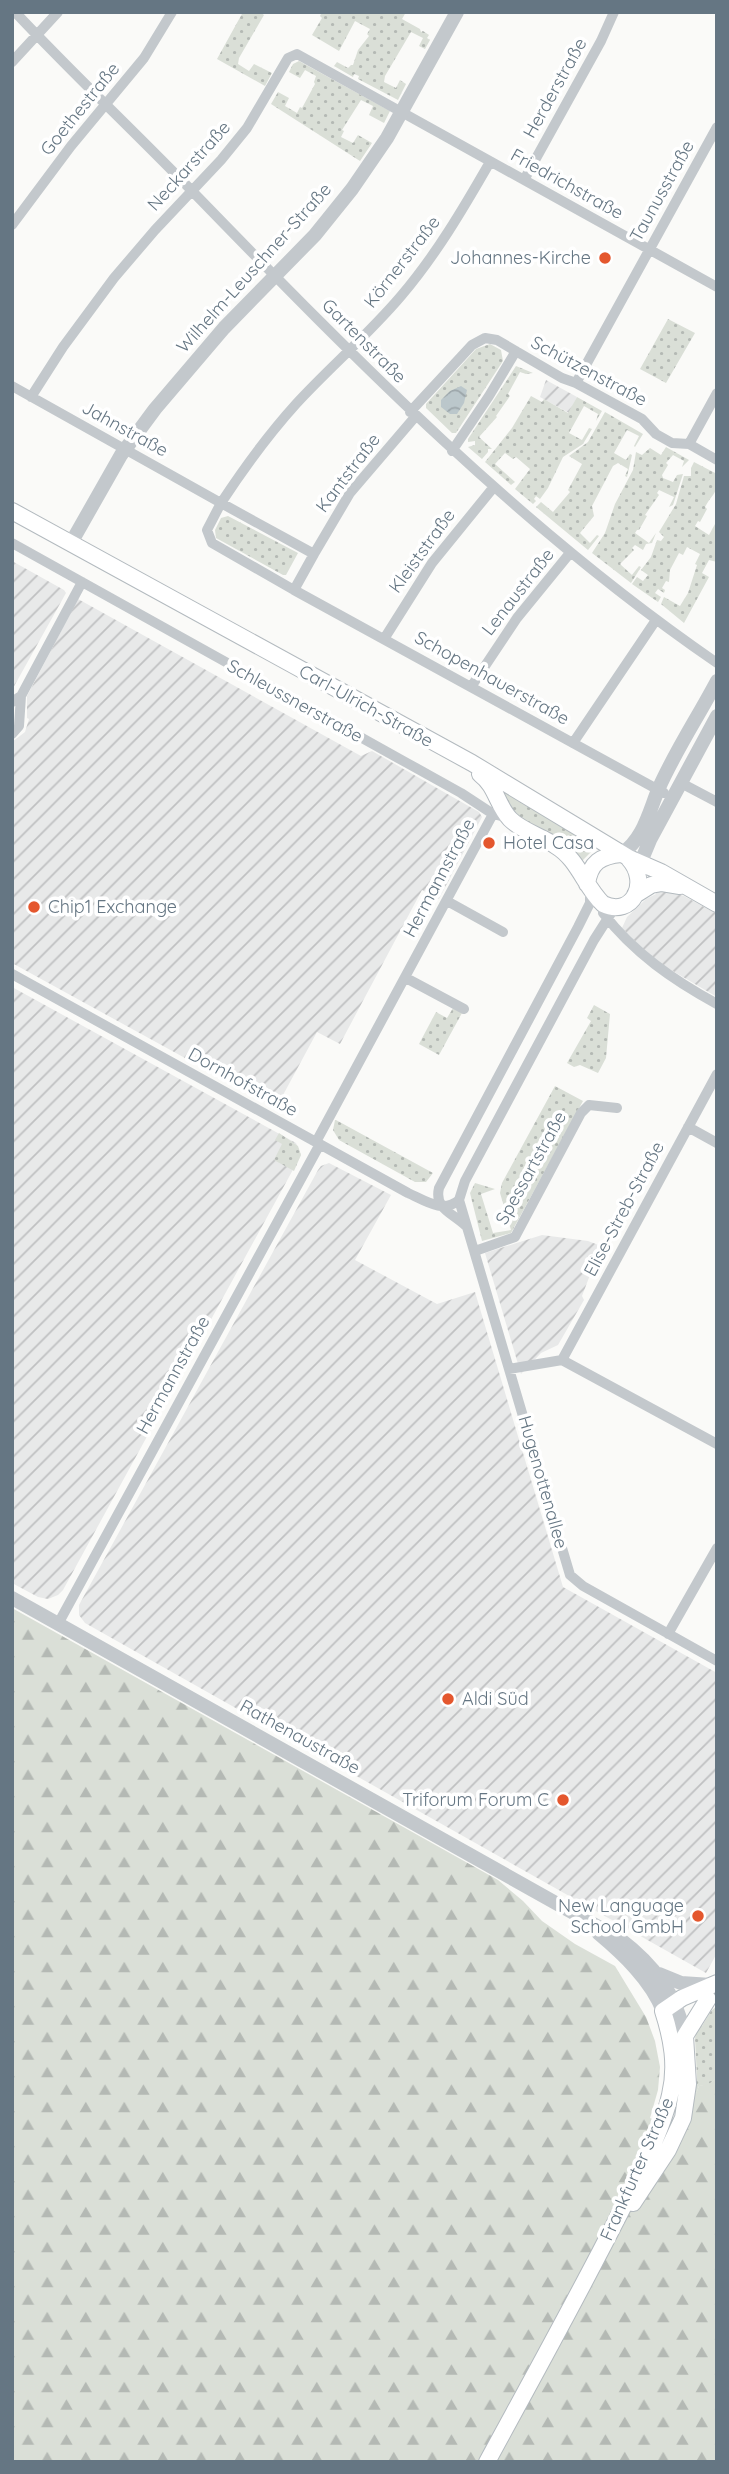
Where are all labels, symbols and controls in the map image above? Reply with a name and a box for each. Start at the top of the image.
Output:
street label: Herderstraße [518,34,592,142]
street label: Goethestraße [35,57,124,160]
street label: Neckarstraße [142,116,235,215]
street label: Taunusstraße [624,136,699,245]
street label: Friedrichstraße [507,143,628,224]
street label: Wilhelm-Leuschner-Straße [171,178,336,357]
street label: Körnerstraße [358,211,445,312]
place label: Johannes-Kirche [450,246,591,269]
marker: Johannes-Kirche [597,250,613,266]
street label: Gartenstraße [317,293,412,388]
street label: Schützenstraße [527,330,651,411]
street label: Jahnstraße [78,395,172,462]
street label: Kantstraße [310,429,385,517]
street label: Kleiststraße [383,504,460,597]
street label: Lenaustraße [476,543,559,640]
street label: Schopenhauerstraße [411,625,574,730]
street label: Schleussnerstraße [223,654,367,747]
street label: Carl-Ulrich-Straße [295,659,437,752]
street label: Hermannstraße [398,814,480,941]
place label: Hotel Casa [503,831,594,854]
marker: Hotel Casa [481,835,497,851]
place label: Chip1 Exchange [48,895,177,918]
marker: Chip1 Exchange [26,899,42,915]
street label: Dornhofstraße [184,1042,302,1121]
street label: Spessartstraße [490,1107,571,1228]
street label: Elise-Streb-Straße [578,1137,669,1280]
street label: Hermannstraße [131,1312,214,1438]
street label: Hugenottenallee [513,1413,573,1551]
place label: Aldi Süd [462,1687,529,1710]
marker: Aldi Süd [440,1691,456,1707]
street label: Rathenaustraße [236,1694,364,1779]
place label: Triforum Forum C [402,1788,549,1811]
marker: Triforum Forum C [555,1792,571,1808]
place label: New Language School GmbH [558,1894,684,1938]
marker: New Language School GmbH [690,1908,706,1924]
street label: Frankfurter Straße [595,2094,678,2244]

